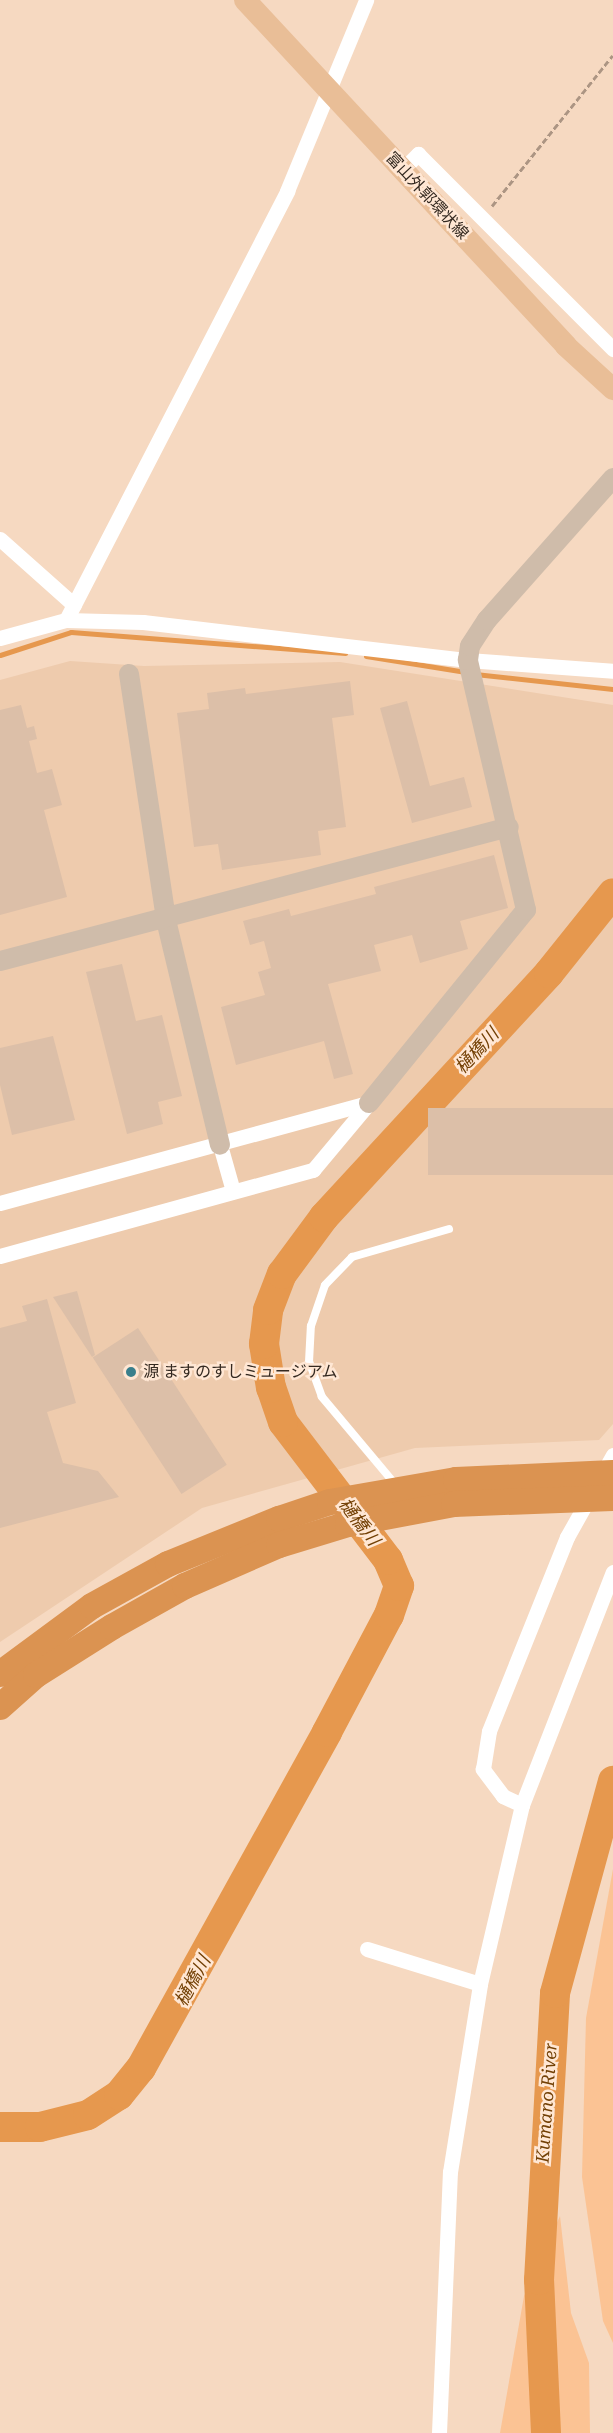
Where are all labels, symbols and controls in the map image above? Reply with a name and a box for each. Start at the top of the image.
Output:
street label: 富山外郭環状線 [382,148,472,244]
water label: 樋橋川 [451,1024,503,1078]
place label: 源 ますのすしミュージアム [143,1362,339,1382]
marker: 源 ますのすしミュージアム [124,1365,138,1379]
water label: 樋橋川 [334,1494,384,1550]
water label: 樋橋川 [171,1952,215,2010]
water label: Kumano River [532,2042,562,2164]

